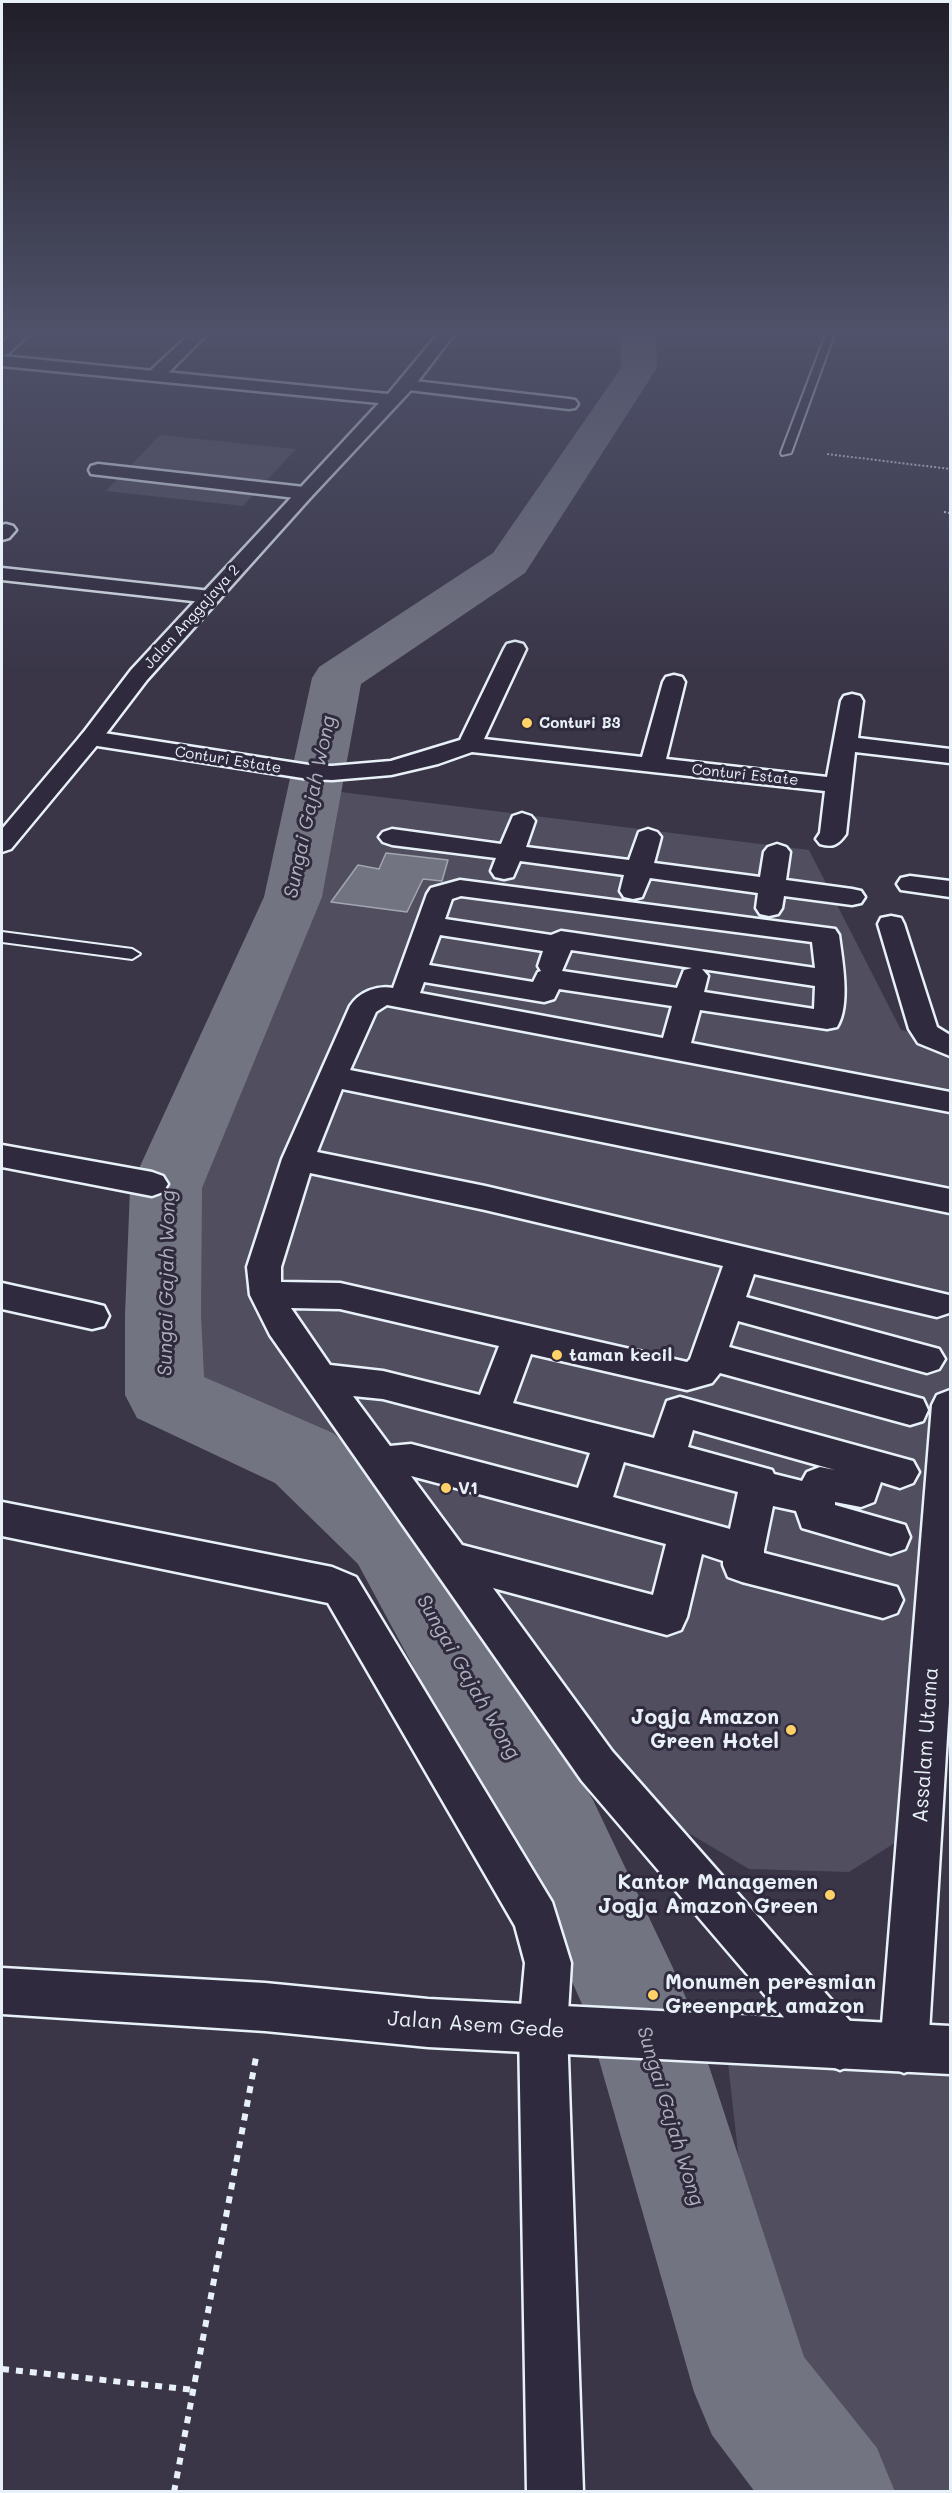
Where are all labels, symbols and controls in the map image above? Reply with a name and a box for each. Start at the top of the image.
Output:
street label: Jalan Anggajaya 2 [140,561,244,673]
water label: Sungai Gajah Wong [279,713,341,901]
place label: Conturi B3 [539,714,620,732]
marker: Conturi B3 [520,716,534,730]
street label: Conturi Estate [174,743,282,777]
street label: Conturi Estate [691,760,799,790]
water label: Sungai Gajah Wong [153,1190,181,1376]
place label: taman kecil [569,1344,672,1366]
marker: taman kecil [550,1348,564,1362]
place label: V1 [458,1477,478,1499]
marker: V1 [439,1481,453,1495]
water label: Sungai Gajah Wong [411,1590,525,1764]
street label: Assalam Utama [908,1666,944,1824]
place label: Jogja Amazon Green Hotel [631,1705,779,1755]
marker: Jogja Amazon Green Hotel [784,1723,798,1737]
place label: Kantor Managemen Jogja Amazon Green [598,1870,818,1920]
marker: Kantor Managemen Jogja Amazon Green [823,1888,837,1902]
place label: Monumen peresmian Greenpark amazon [665,1970,876,2020]
marker: Monumen peresmian Greenpark amazon [646,1988,660,2002]
street label: Jalan Asem Gede [387,2006,565,2044]
water label: Sungai Gajah Wong [631,2024,709,2208]

